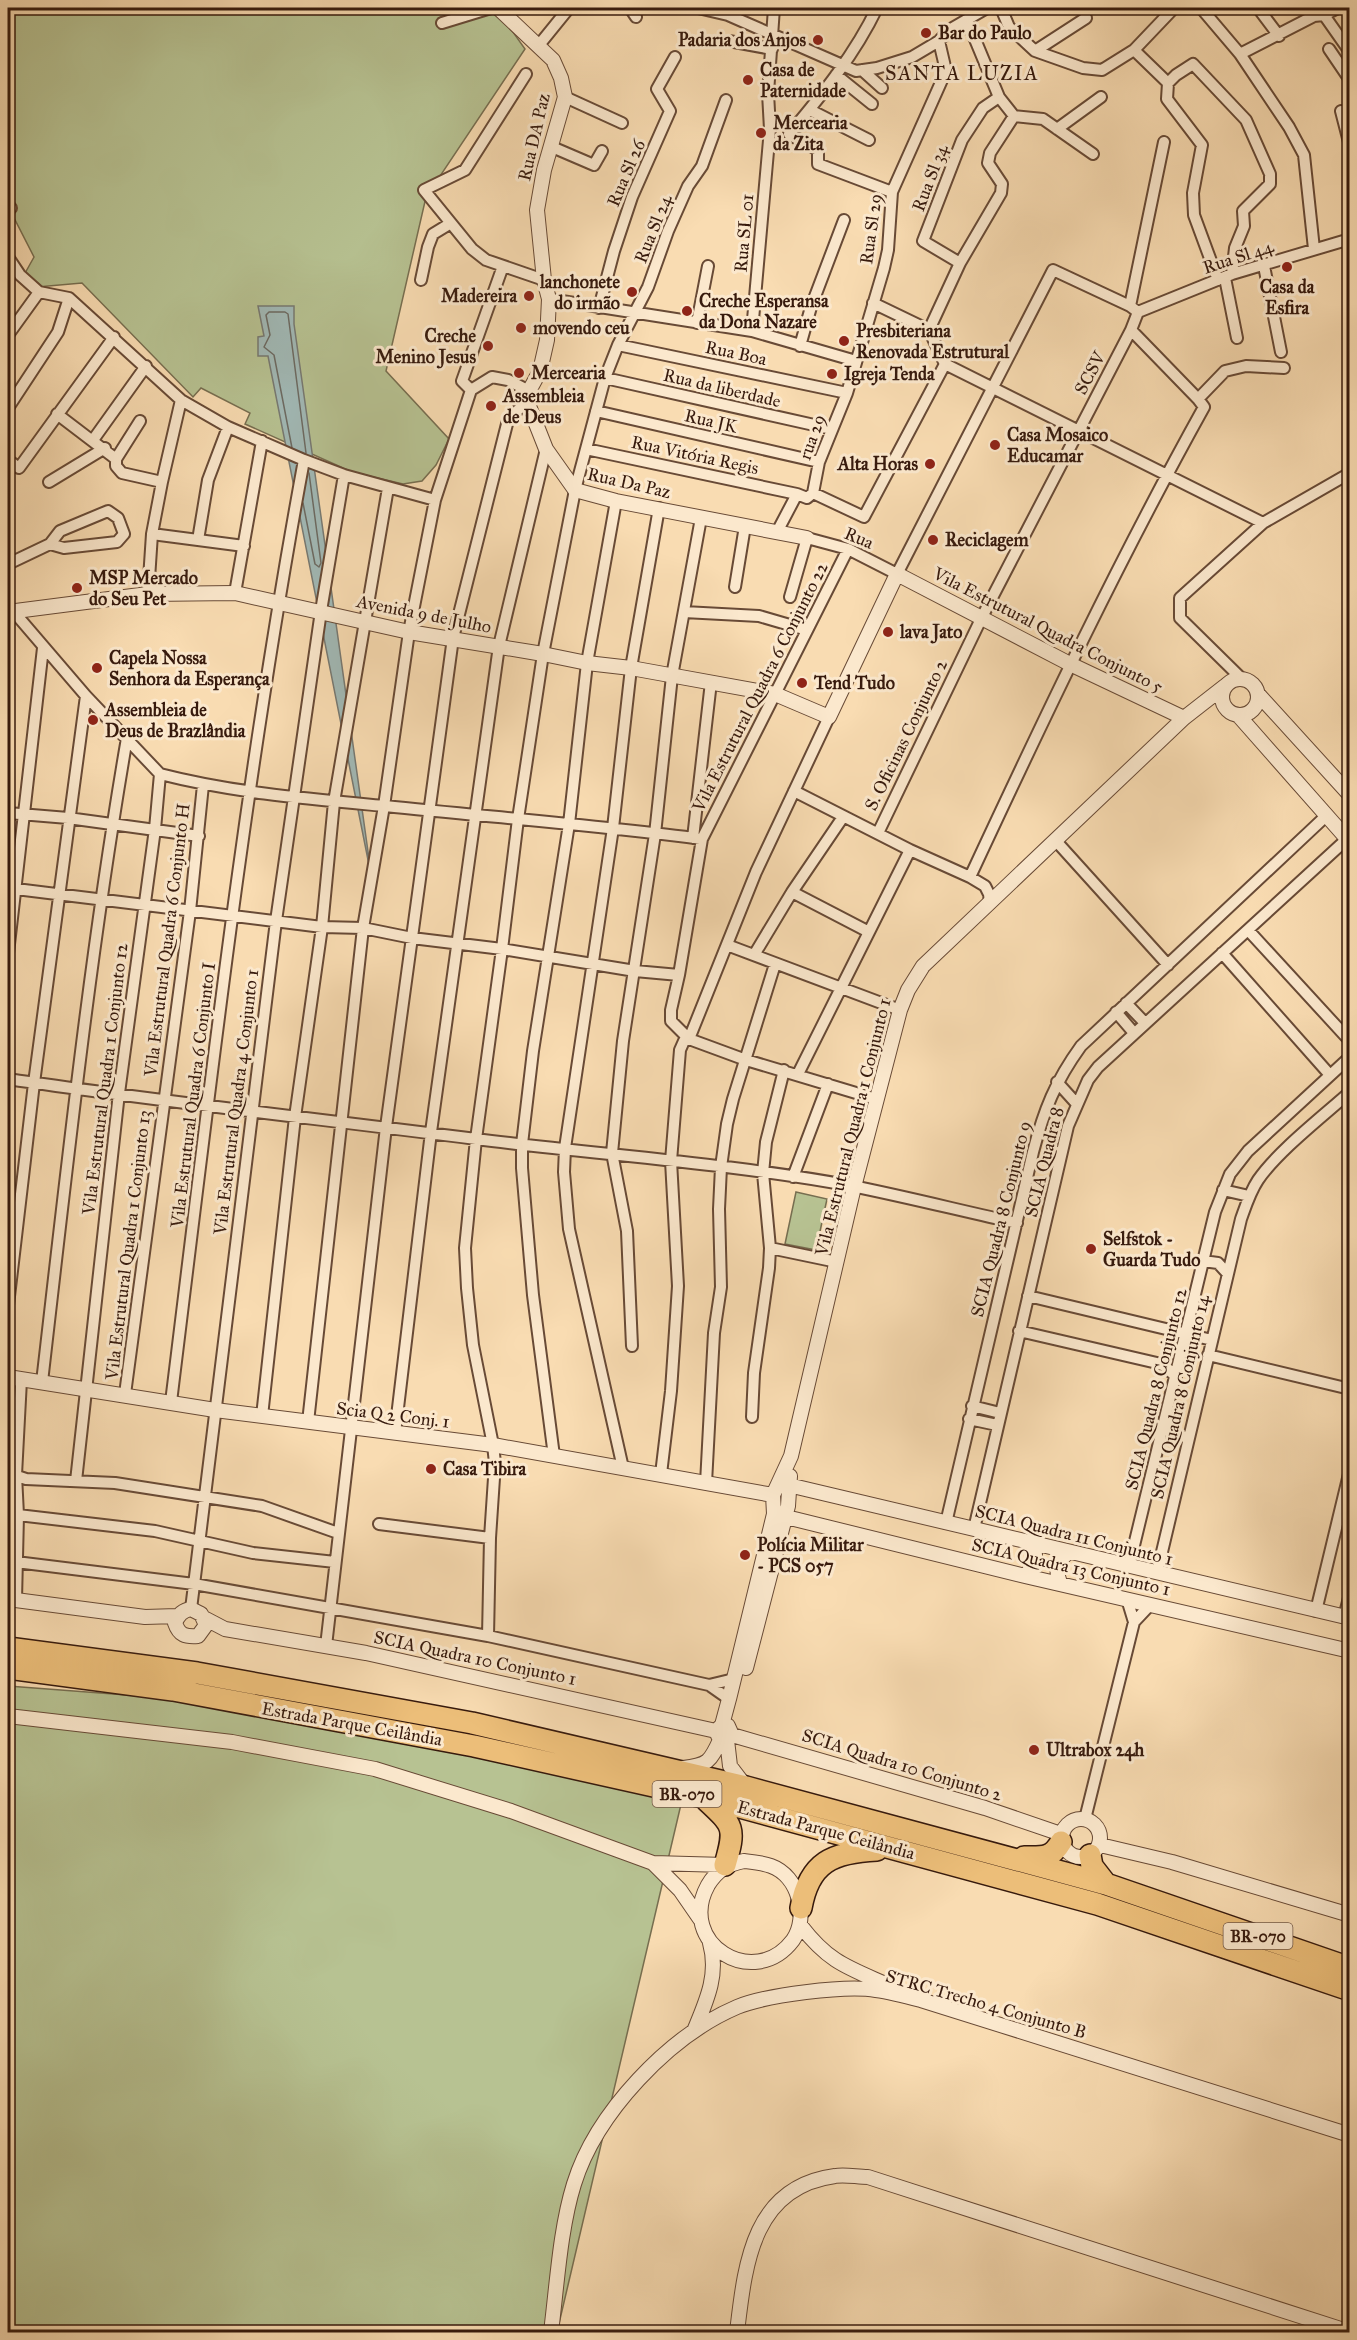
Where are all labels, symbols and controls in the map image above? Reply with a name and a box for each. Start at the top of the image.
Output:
place label: Bar do Paulo [938,22,1031,44]
marker: Bar do Paulo [919,26,933,40]
place label: Padaria dos Anjos [678,29,806,52]
marker: Padaria dos Anjos [811,33,825,47]
place label: Casa de Paternidade [760,59,846,102]
district label: SANTA LUZIA [885,61,1039,85]
marker: Casa de Paternidade [741,73,755,87]
street label: Rua DA Paz [513,91,555,183]
place label: Mercearia da Zita [773,112,848,155]
marker: Mercearia da Zita [754,126,768,140]
street label: Rua Sl 26 [602,135,650,210]
street label: Rua Sl 34 [907,141,953,215]
street label: Rua Sl 24 [629,191,677,266]
street label: Rua Sl 29 [855,192,887,266]
street label: Rua SL 01 [730,193,758,273]
street label: Rua Sl 44 [1200,235,1277,279]
marker: Casa da Esfira [1280,260,1294,274]
place label: lanchonete do irmão [539,271,620,314]
place label: Casa da Esfira [1260,276,1315,319]
place label: Madereira [441,285,517,307]
marker: lanchonete do irmão [625,285,639,299]
marker: Madereira [522,289,536,303]
place label: Creche Esperansa da Dona Nazare [699,290,829,333]
marker: Creche Esperansa da Dona Nazare [680,304,694,318]
place label: movendo ceu [532,317,630,339]
place label: Presbiteriana Renovada Estrutural [856,320,1010,363]
marker: movendo ceu [514,321,528,335]
place label: Creche Menino Jesus [375,325,476,369]
marker: Presbiteriana Renovada Estrutural [837,334,851,348]
street label: Rua Boa [703,336,769,370]
marker: Creche Menino Jesus [481,339,495,353]
street label: SCSV [1070,346,1111,398]
place label: Mercearia [531,362,606,384]
place label: Igreja Tenda [844,363,935,386]
street label: Rua da liberdade [661,364,783,412]
marker: Mercearia [512,366,526,380]
marker: Igreja Tenda [825,367,839,381]
place label: Assembleia de Deus [502,385,585,428]
marker: Assembleia de Deus [484,399,498,413]
street label: Rua JK [682,404,741,439]
street label: rua 29 [794,411,830,463]
place label: Casa Mosaico Educamar [1007,424,1108,467]
street label: Rua Vitória Regis [629,431,761,480]
marker: Casa Mosaico Educamar [988,438,1002,452]
place label: Alta Horas [837,453,918,475]
marker: Alta Horas [923,457,937,471]
street label: Rua Da Paz [585,463,673,503]
street label: Rua [841,522,877,554]
place label: Reciclagem [945,529,1029,552]
marker: Reciclagem [926,533,940,547]
street label: Vila Estrutural Quadra 6 Conjunto 22 [687,558,833,816]
street label: Vila Estrutural Quadra Conjunto 5 [929,562,1167,698]
place label: MSP Mercado do Seu Pet [89,567,198,610]
marker: MSP Mercado do Seu Pet [70,581,84,595]
street label: Avenida 9 de Julho [354,590,493,639]
place label: lava Jato [899,621,962,644]
marker: lava Jato [881,625,895,639]
place label: Capela Nossa Senhora da Esperança [109,647,270,691]
street label: S. Oficinas Conjunto 2 [860,656,952,814]
marker: Capela Nossa Senhora da Esperança [90,661,104,675]
place label: Tend Tudo [813,672,895,694]
marker: Tend Tudo [795,676,809,690]
place label: Assembleia de Deus de Brazlândia [104,699,246,742]
marker: Assembleia de Deus de Brazlândia [86,713,100,727]
street label: Vila Estrutural Quadra 6 Conjunto H [139,802,195,1079]
street label: Vila Estrutural Quadra 1 Conjunto 12 [77,942,133,1217]
street label: Vila Estrutural Quadra 6 Conjunto I [166,961,220,1230]
street label: Vila Estrutural Quadra 4 Conjunto 1 [209,968,263,1237]
street label: Vila Estrutural Quadra 1 Conjunto 1 [810,996,896,1259]
street label: SCIA Quadra 8 [1020,1104,1068,1220]
street label: Vila Estrutural Quadra 1 Conjunto 13 [100,1109,155,1382]
street label: SCIA Quadra 8 Conjunto 9 [966,1119,1036,1319]
place label: Selfstok - Guarda Tudo [1103,1228,1200,1271]
marker: Selfstok - Guarda Tudo [1084,1242,1098,1256]
street label: SCIA Quadra 8 Conjunto 12 [1120,1286,1192,1492]
street label: SCIA Quadra 8 Conjunto 14 [1146,1292,1214,1501]
street label: Scia Q 2 Conj. 1 [335,1397,451,1433]
place label: Casa Tibira [443,1458,527,1480]
marker: Casa Tibira [424,1462,438,1476]
street label: SCIA Quadra 11 Conjunto 1 [973,1500,1175,1570]
street label: SCIA Quadra 13 Conjunto 1 [970,1533,1172,1601]
place label: Polícia Militar - PCS 057 [757,1534,865,1577]
marker: Polícia Militar - PCS 057 [738,1548,752,1562]
street label: SCIA Quadra 10 Conjunto 1 [372,1626,578,1690]
street label: Estrada Parque Ceilândia [260,1697,444,1752]
street label: SCIA Quadra 10 Conjunto 2 [799,1724,1005,1806]
place label: Ultrabox 24h [1046,1739,1145,1762]
marker: Ultrabox 24h [1027,1743,1041,1757]
road number: BR-070 [652,1781,722,1807]
street label: Estrada Parque Ceilândia [734,1796,918,1865]
road number: BR-070 [1224,1923,1292,1949]
street label: STRC Trecho 4 Conjunto B [883,1965,1089,2043]

